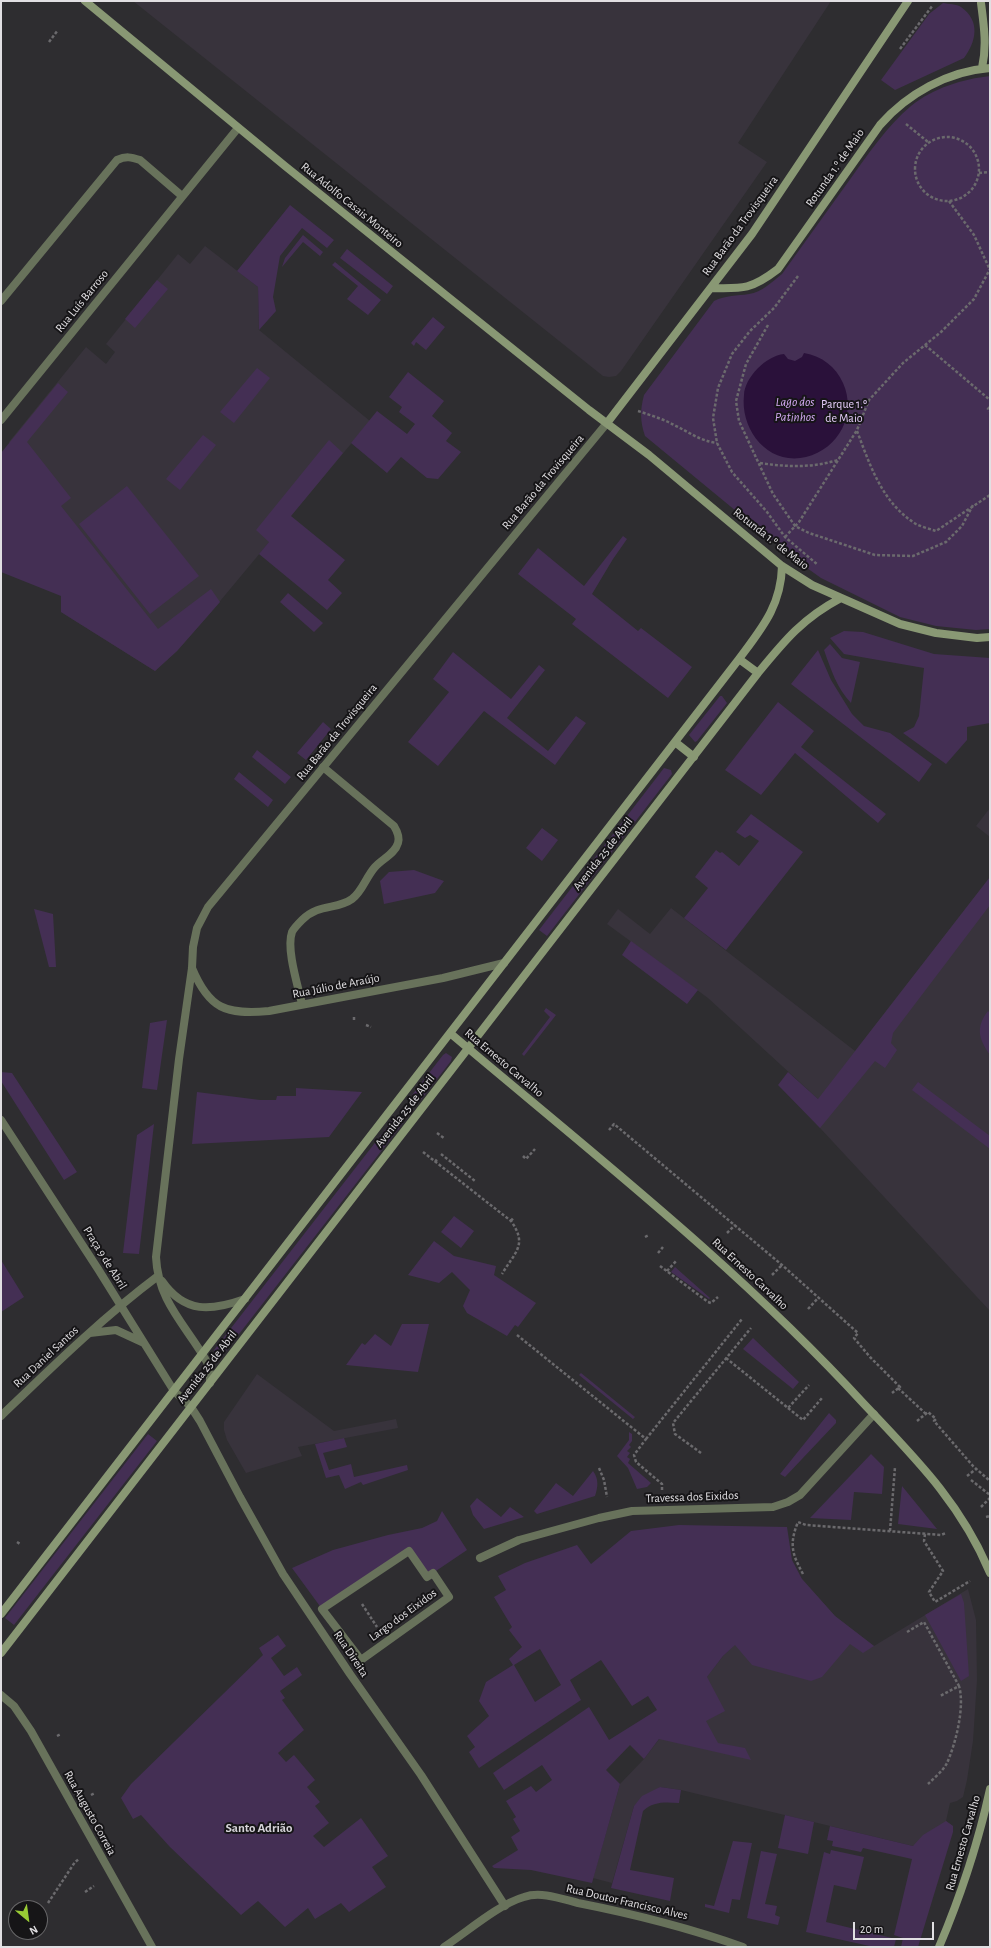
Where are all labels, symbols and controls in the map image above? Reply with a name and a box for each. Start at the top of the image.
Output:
street label: Rotunda 1.º de Maio [803,126,867,210]
street label: Rua Adolfo Casais Monteiro [298,159,406,251]
street label: Rua Barão da Trovisqueira [699,173,781,279]
street label: Rua Luís Barroso [52,267,112,335]
water label: Lago dos Patinhos [775,394,815,425]
park label: Parque 1.º de Maio [821,397,867,425]
street label: Rua Barão da Trovisqueira [499,431,587,533]
street label: Rotunda 1.º de Maio [730,505,812,573]
street label: Rua Barão da Trovisqueira [294,681,380,783]
street label: Avenida 25 de Abril [570,815,636,893]
street label: Rua Júlio de Araújo [291,970,381,1002]
street label: Rua Ernesto Carvalho [462,1026,546,1100]
street label: Avenida 25 de Abril [372,1072,438,1150]
street label: Praça 9 de Abril [80,1224,130,1292]
street label: Rua Ernesto Carvalho [709,1235,791,1313]
street label: Rua Daniel Santos [10,1323,82,1391]
street label: Avenida 25 de Abril [174,1328,240,1406]
street label: Travessa dos Eixidos [645,1488,739,1506]
street label: Largo dos Eixidos [366,1586,440,1644]
street label: Rua Direita [330,1628,372,1680]
street label: Rua Augusto Correia [61,1768,119,1858]
street label: Rua Ernesto Carvalho [943,1794,983,1892]
district label: Santo Adrião [225,1820,293,1836]
street label: Rua Doutor Francisco Alves [565,1881,689,1923]
north arrow [8,1900,48,1940]
scale bar [855,1914,936,1940]
text: N [28,1923,40,1937]
text: 20 m [860,1923,883,1935]

